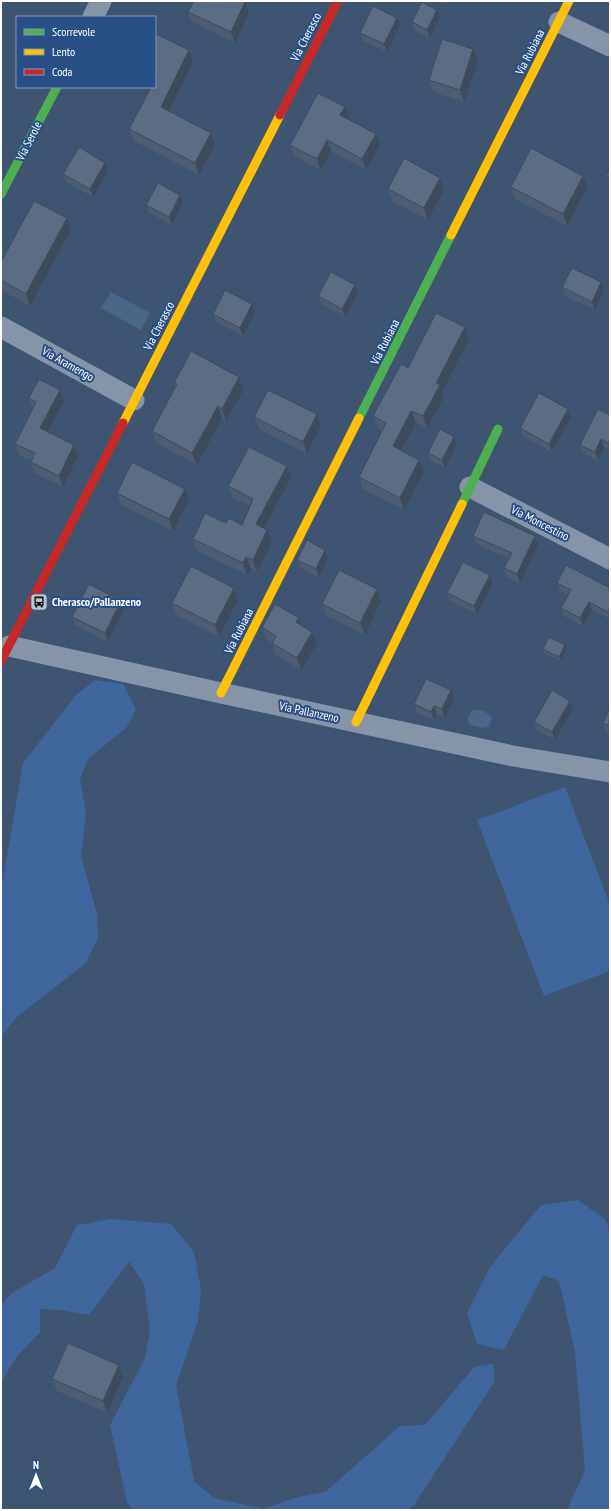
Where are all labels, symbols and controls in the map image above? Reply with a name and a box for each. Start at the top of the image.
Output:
street label: Via Cherasco [286,10,324,65]
legend [16,16,156,88]
text: Scorrevole [52,24,95,39]
street label: Via Rubiana [511,26,547,78]
text: Lento [52,44,75,59]
text: Coda [52,64,73,79]
street label: Via Serole [12,119,45,164]
street label: Via Cherasco [139,299,177,354]
street label: Via Rubiana [366,316,402,368]
street label: Via Aramengo [39,343,97,384]
street label: Via Moncestino [508,501,572,544]
bus stop icon: Cherasco/Pallanzeno [29,592,49,612]
place label: Cherasco/Pallanzeno [52,594,142,609]
street label: Via Rubiana [220,605,256,657]
street label: Via Pallanzeno [277,698,340,725]
north arrow [16,1455,56,1495]
text: N [33,1458,39,1472]

